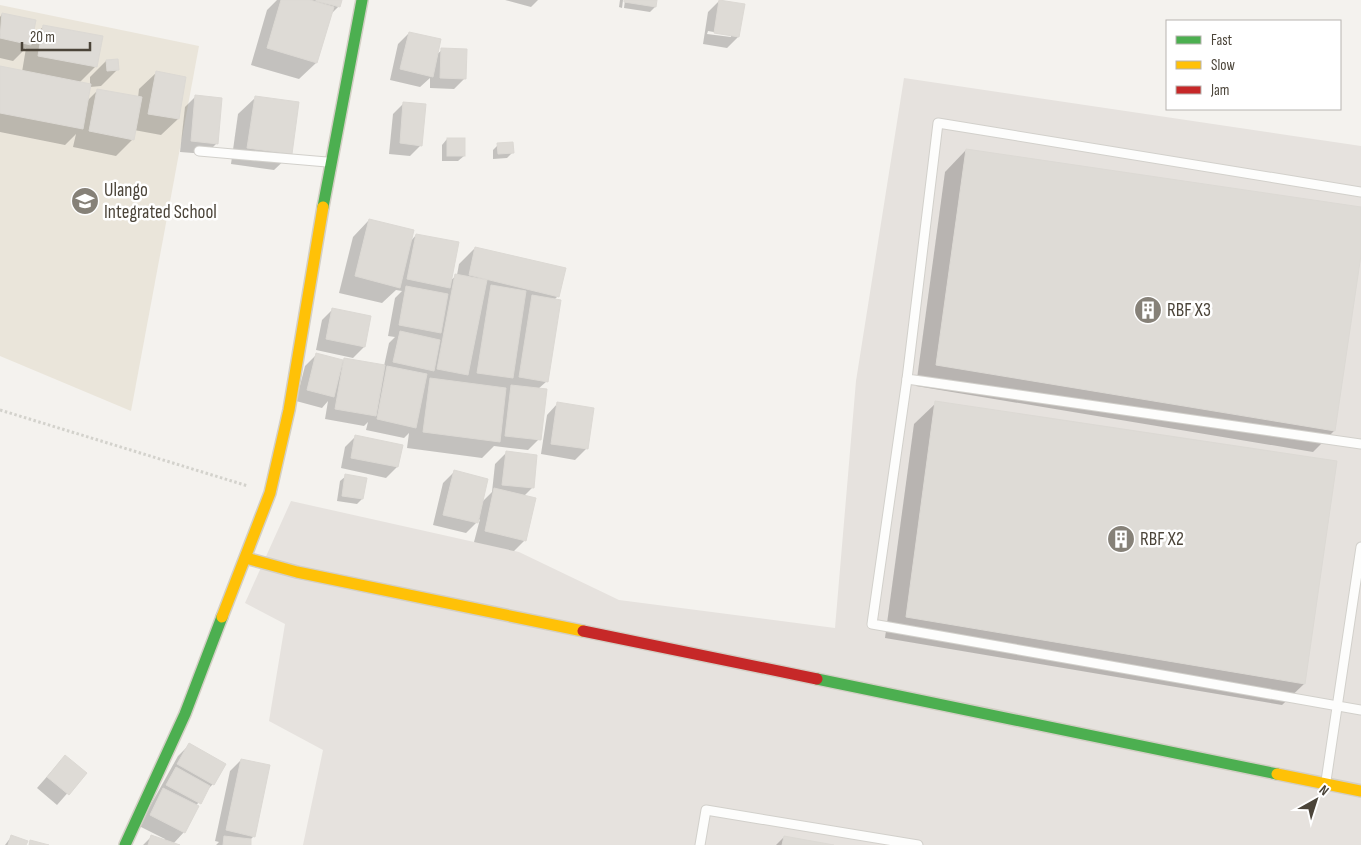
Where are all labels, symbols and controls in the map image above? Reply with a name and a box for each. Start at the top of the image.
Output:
scale bar [22,20,90,52]
legend [1166,20,1341,110]
text: 20 m [30,28,55,47]
text: Fast [1211,31,1233,50]
text: Slow [1211,56,1235,75]
text: Jam [1210,81,1229,100]
place label: Ulango Integrated School [104,179,217,224]
school or university icon: Ulango Integrated School [70,186,100,216]
building icon: RBF X3 [1133,295,1163,325]
place label: RBF X3 [1167,299,1211,322]
building icon: RBF X2 [1106,524,1136,554]
place label: RBF X2 [1140,528,1184,551]
north arrow [1291,775,1341,825]
text: N [1316,781,1332,799]

